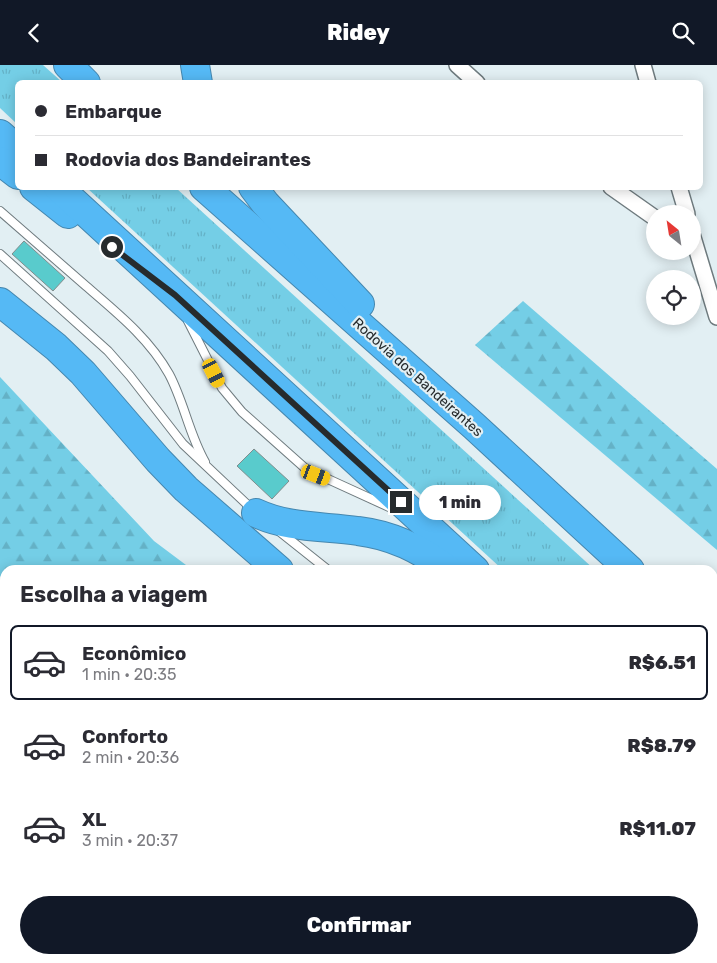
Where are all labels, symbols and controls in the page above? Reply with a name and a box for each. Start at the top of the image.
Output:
icon: back [20,19,48,47]
text: Ridey [327,19,390,46]
icon: search [669,19,697,47]
text: Embarque [65,100,162,123]
text: Rodovia dos Bandeirantes [65,148,311,171]
north arrow [646,205,701,260]
map controls [646,205,701,325]
route start [101,236,123,258]
button: locate [646,270,701,325]
street label: Rodovia dos Bandeirantes [349,314,486,440]
car [200,356,227,390]
car [299,463,332,487]
callout: 1 min [418,485,501,519]
route end [390,491,412,513]
text: 1 min [439,493,481,512]
text: Escolha a viagem [20,581,208,608]
icon: car [22,640,67,685]
text: Econômico [82,642,186,665]
text: R$6.51 [628,651,696,674]
text: 1 min · 20:35 [82,665,176,684]
icon: car [22,723,67,768]
text: Conforto [82,725,168,748]
text: R$8.79 [627,734,696,757]
text: 2 min · 20:36 [82,748,179,767]
icon: car [22,806,67,851]
text: XL [82,808,106,831]
text: R$11.07 [619,817,696,840]
text: 3 min · 20:37 [82,831,178,850]
button: Confirmar [20,896,698,954]

